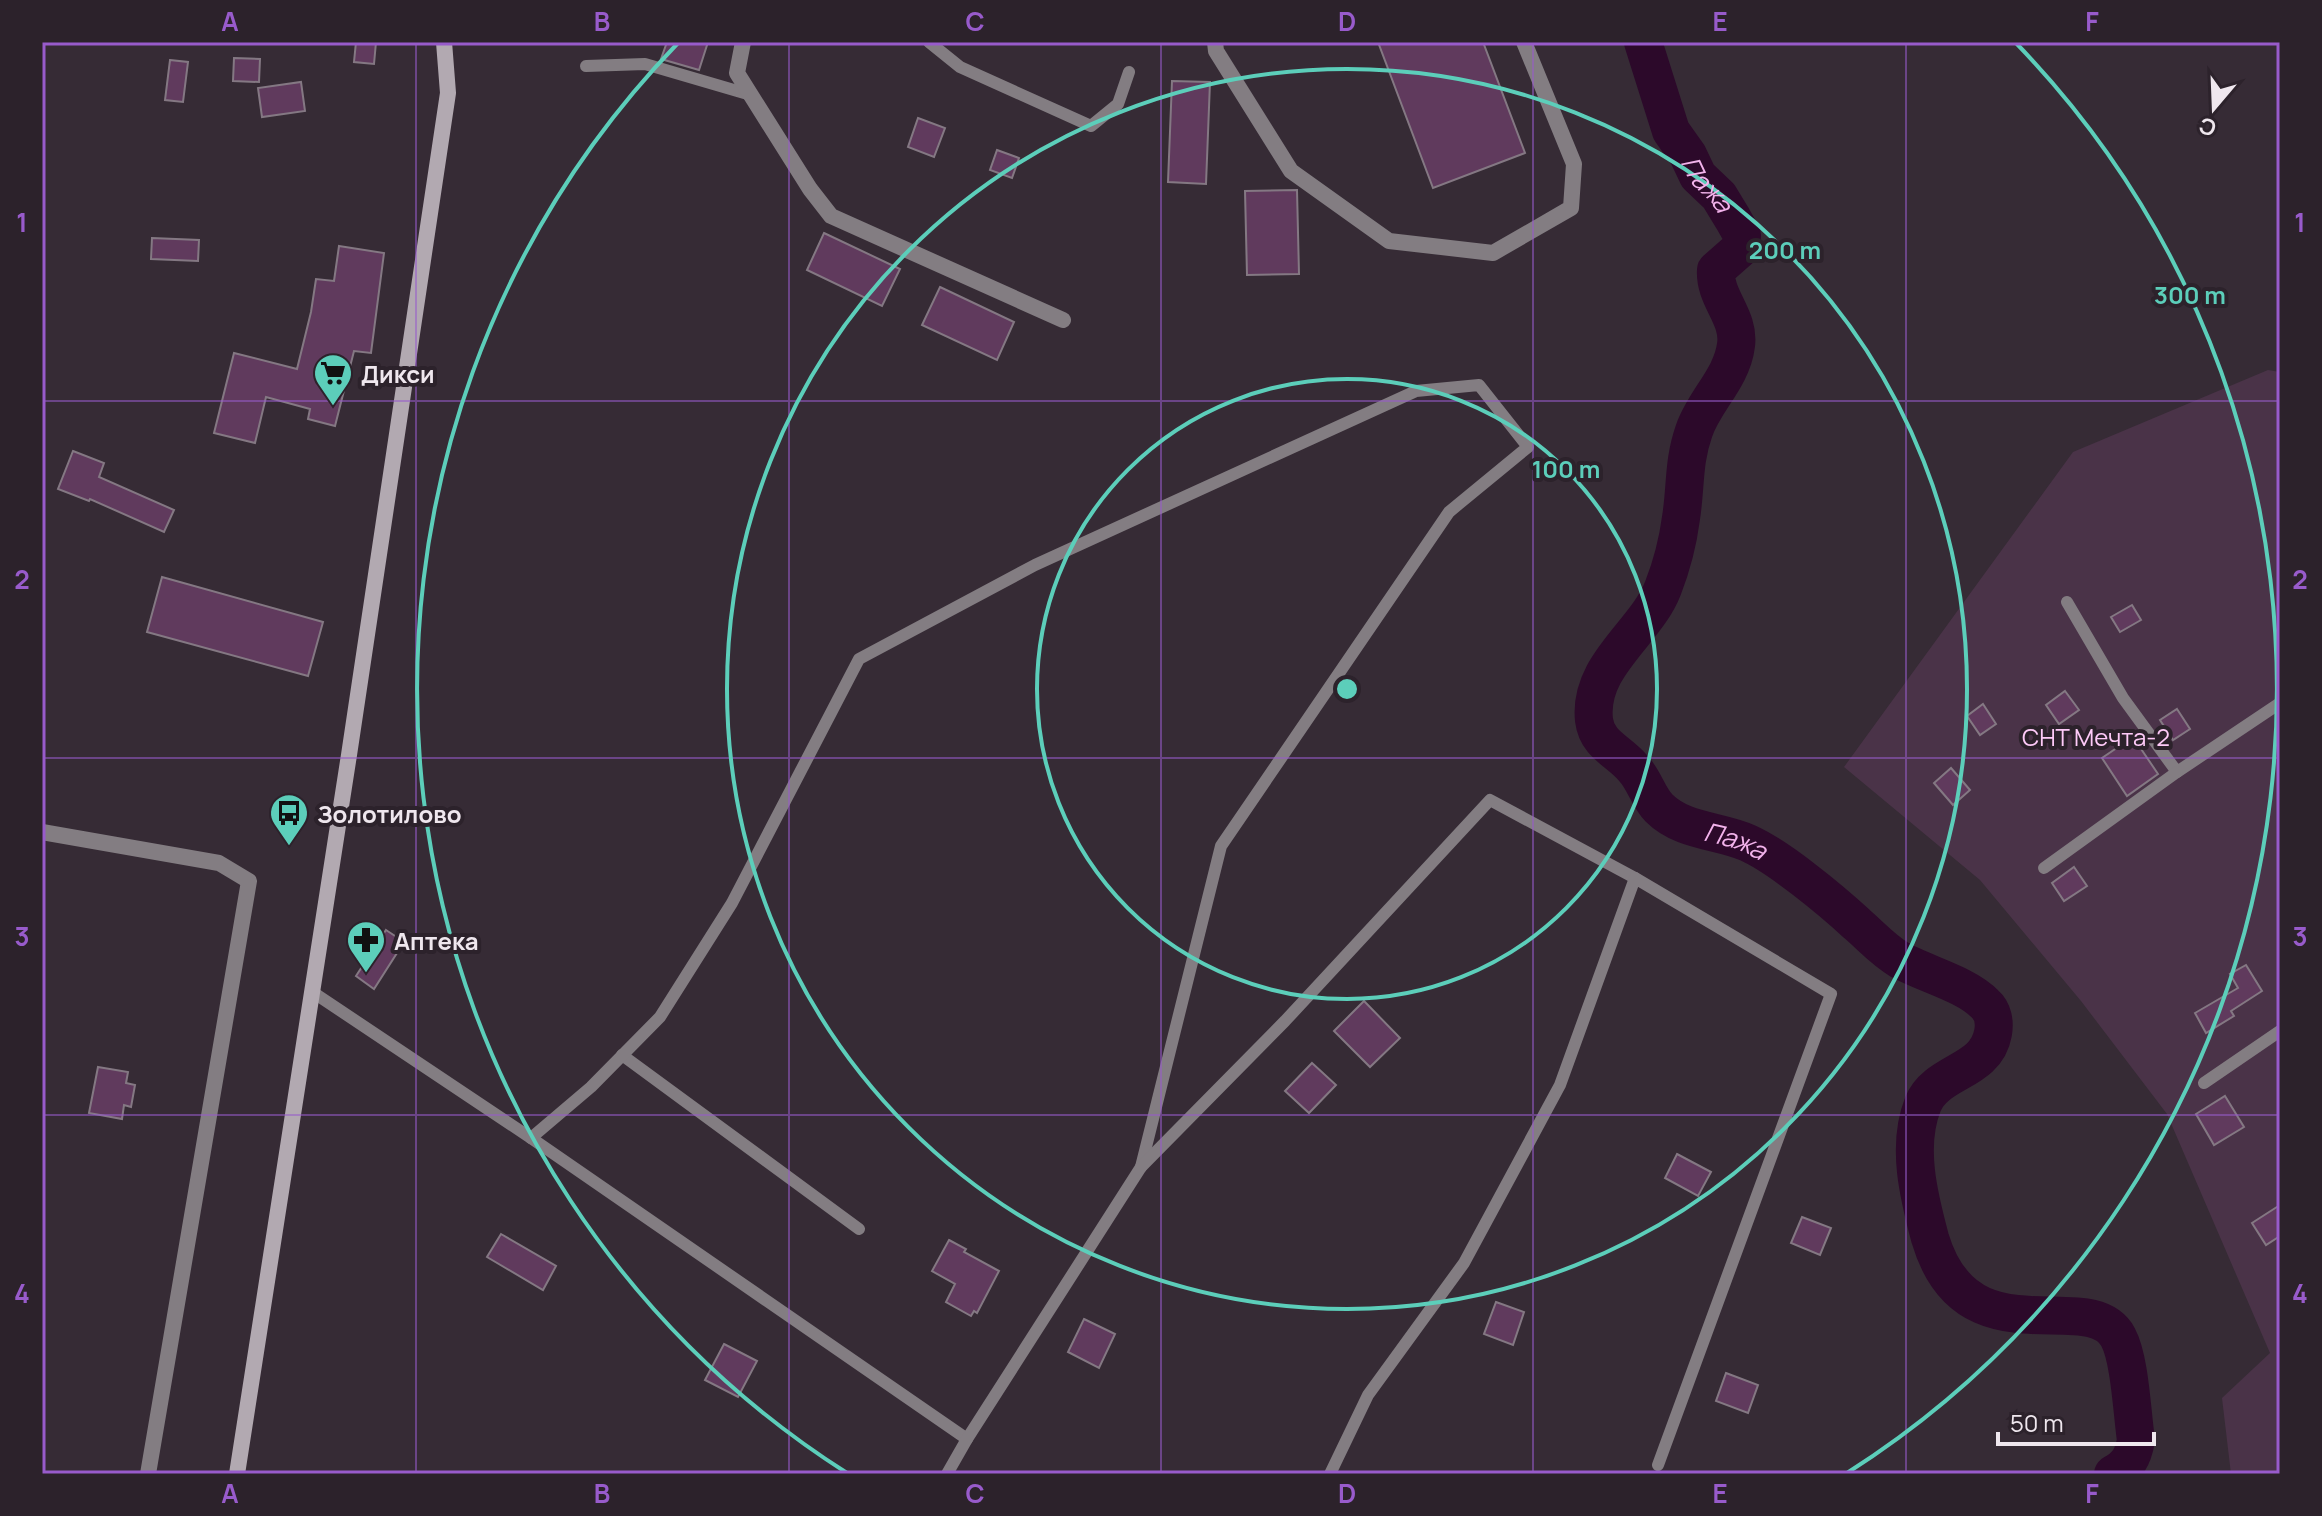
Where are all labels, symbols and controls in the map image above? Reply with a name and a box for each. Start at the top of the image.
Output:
text: A [221,3,239,39]
text: B [594,3,610,39]
text: C [965,3,985,39]
text: D [1338,3,1356,39]
text: E [1712,3,1728,39]
text: F [2085,3,2099,39]
north arrow [2174,68,2254,148]
text: С [2195,110,2220,144]
water label: Пажа [1673,150,1743,220]
text: 1 [16,204,28,240]
text: 1 [2294,204,2306,240]
text: 200 m [1749,233,1821,266]
text: 300 m [2154,278,2226,311]
supermarket icon: Дикси [312,352,354,407]
place label: Дикси [361,357,435,390]
text: 100 m [1532,452,1600,485]
text: 2 [14,561,30,597]
text: 2 [2292,561,2308,597]
centre of rings [1333,675,1361,703]
park label: СНТ Мечта-2 [2022,720,2170,753]
bus stop icon: Золотилово [268,792,310,847]
place label: Золотилово [317,797,461,830]
water label: Пажа [1701,813,1775,869]
text: 3 [14,918,30,954]
text: 3 [2292,918,2308,954]
pharmacy icon: Аптека [345,919,387,974]
place label: Аптека [394,924,479,957]
text: 4 [14,1275,30,1311]
text: 4 [2292,1275,2308,1311]
scale bar [1998,1396,2154,1446]
text: 50 m [2010,1406,2064,1439]
text: A [221,1475,239,1511]
text: B [594,1475,610,1511]
text: C [965,1475,985,1511]
text: D [1338,1475,1356,1511]
text: E [1712,1475,1728,1511]
text: F [2085,1475,2099,1511]

